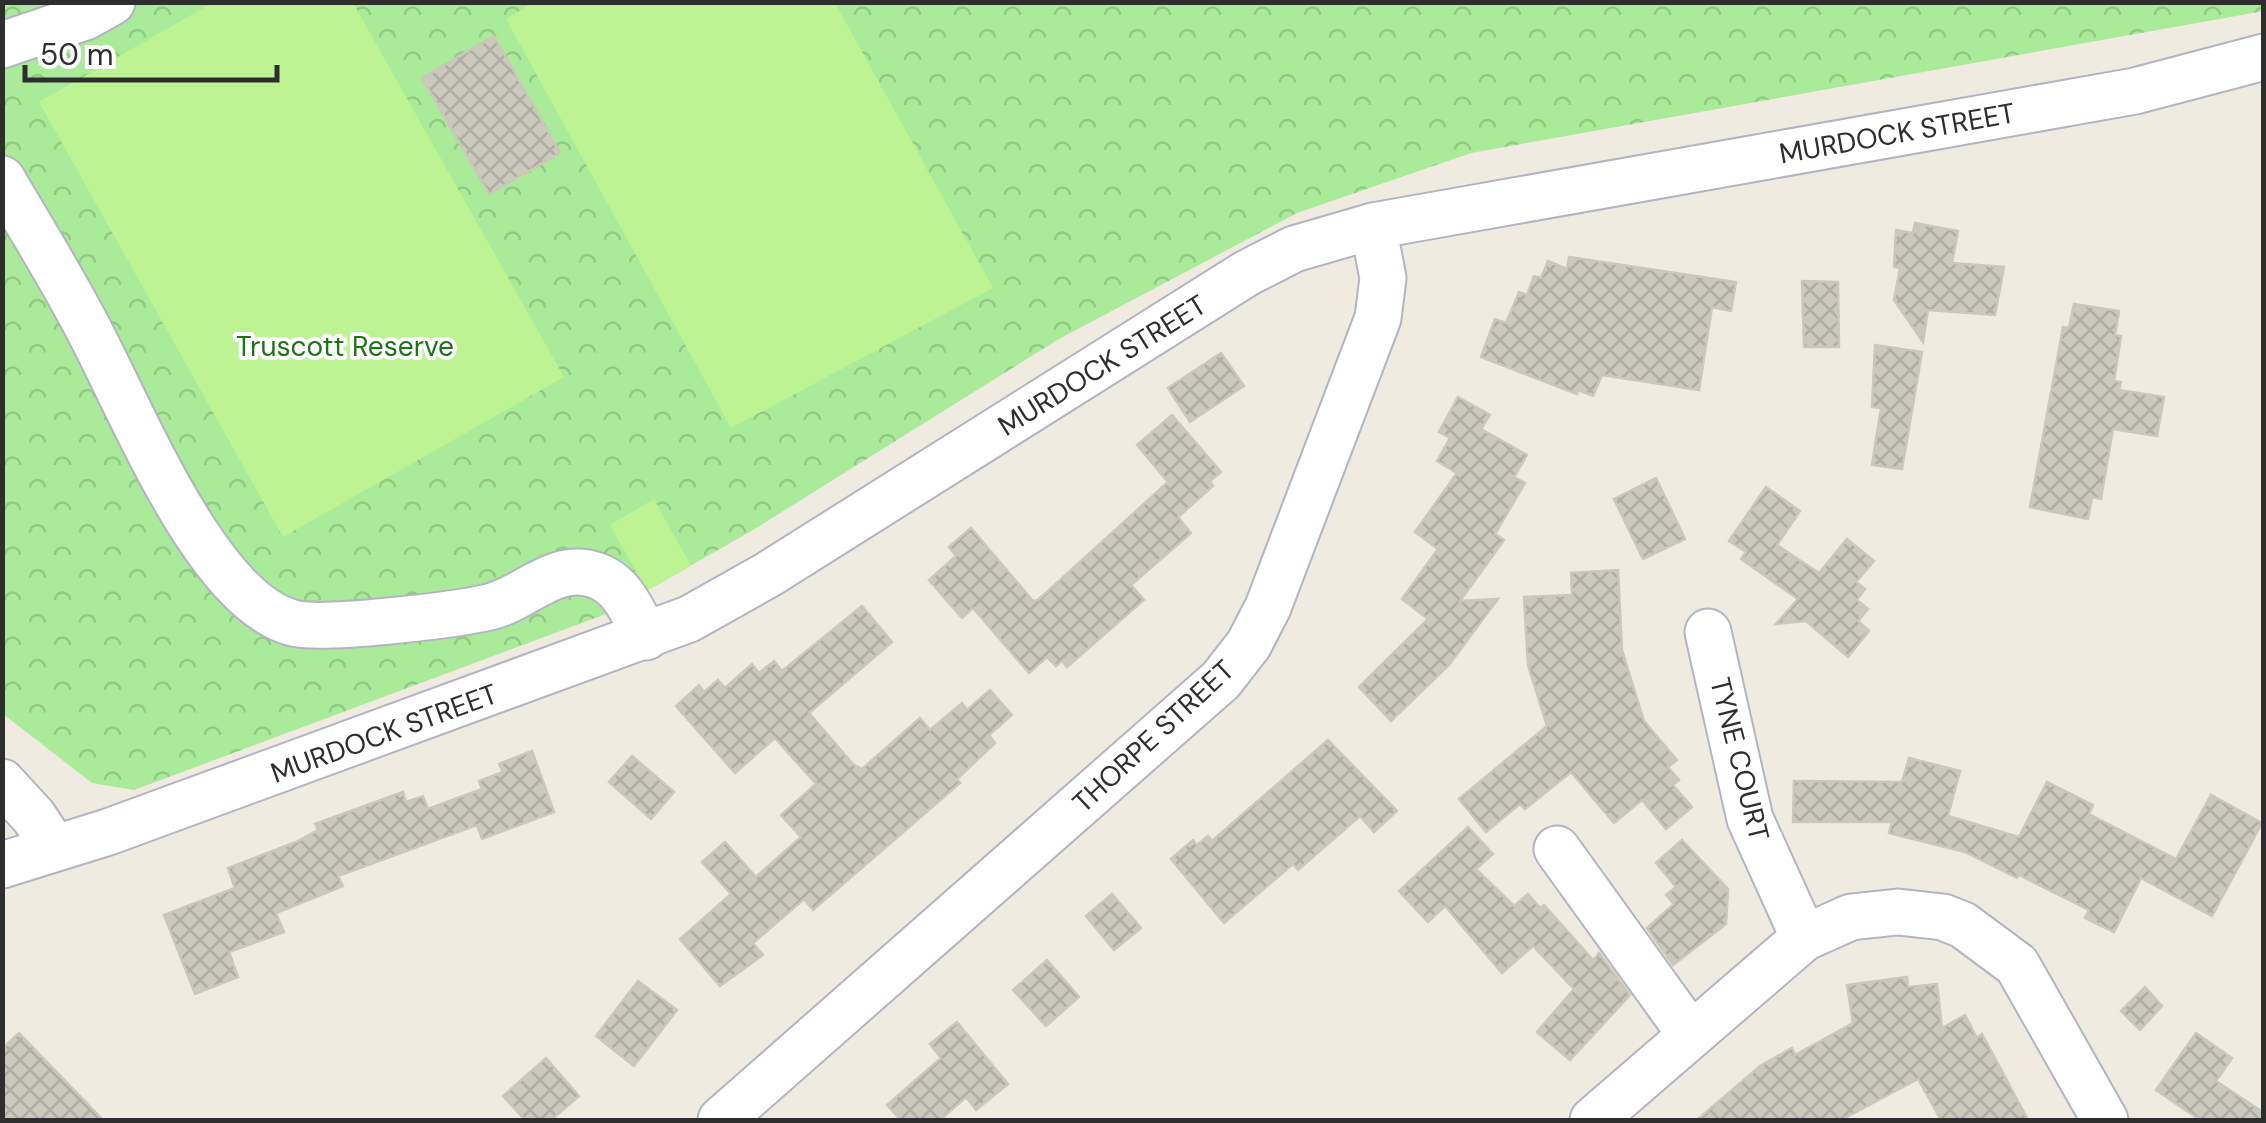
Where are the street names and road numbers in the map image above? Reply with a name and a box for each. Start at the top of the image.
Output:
street label: MURDOCK STREET [1776,95,2018,172]
street label: MURDOCK STREET [991,286,1213,444]
street label: THORPE STREET [1065,652,1242,821]
street label: TYNE COURT [1701,674,1778,845]
street label: MURDOCK STREET [266,675,503,792]

